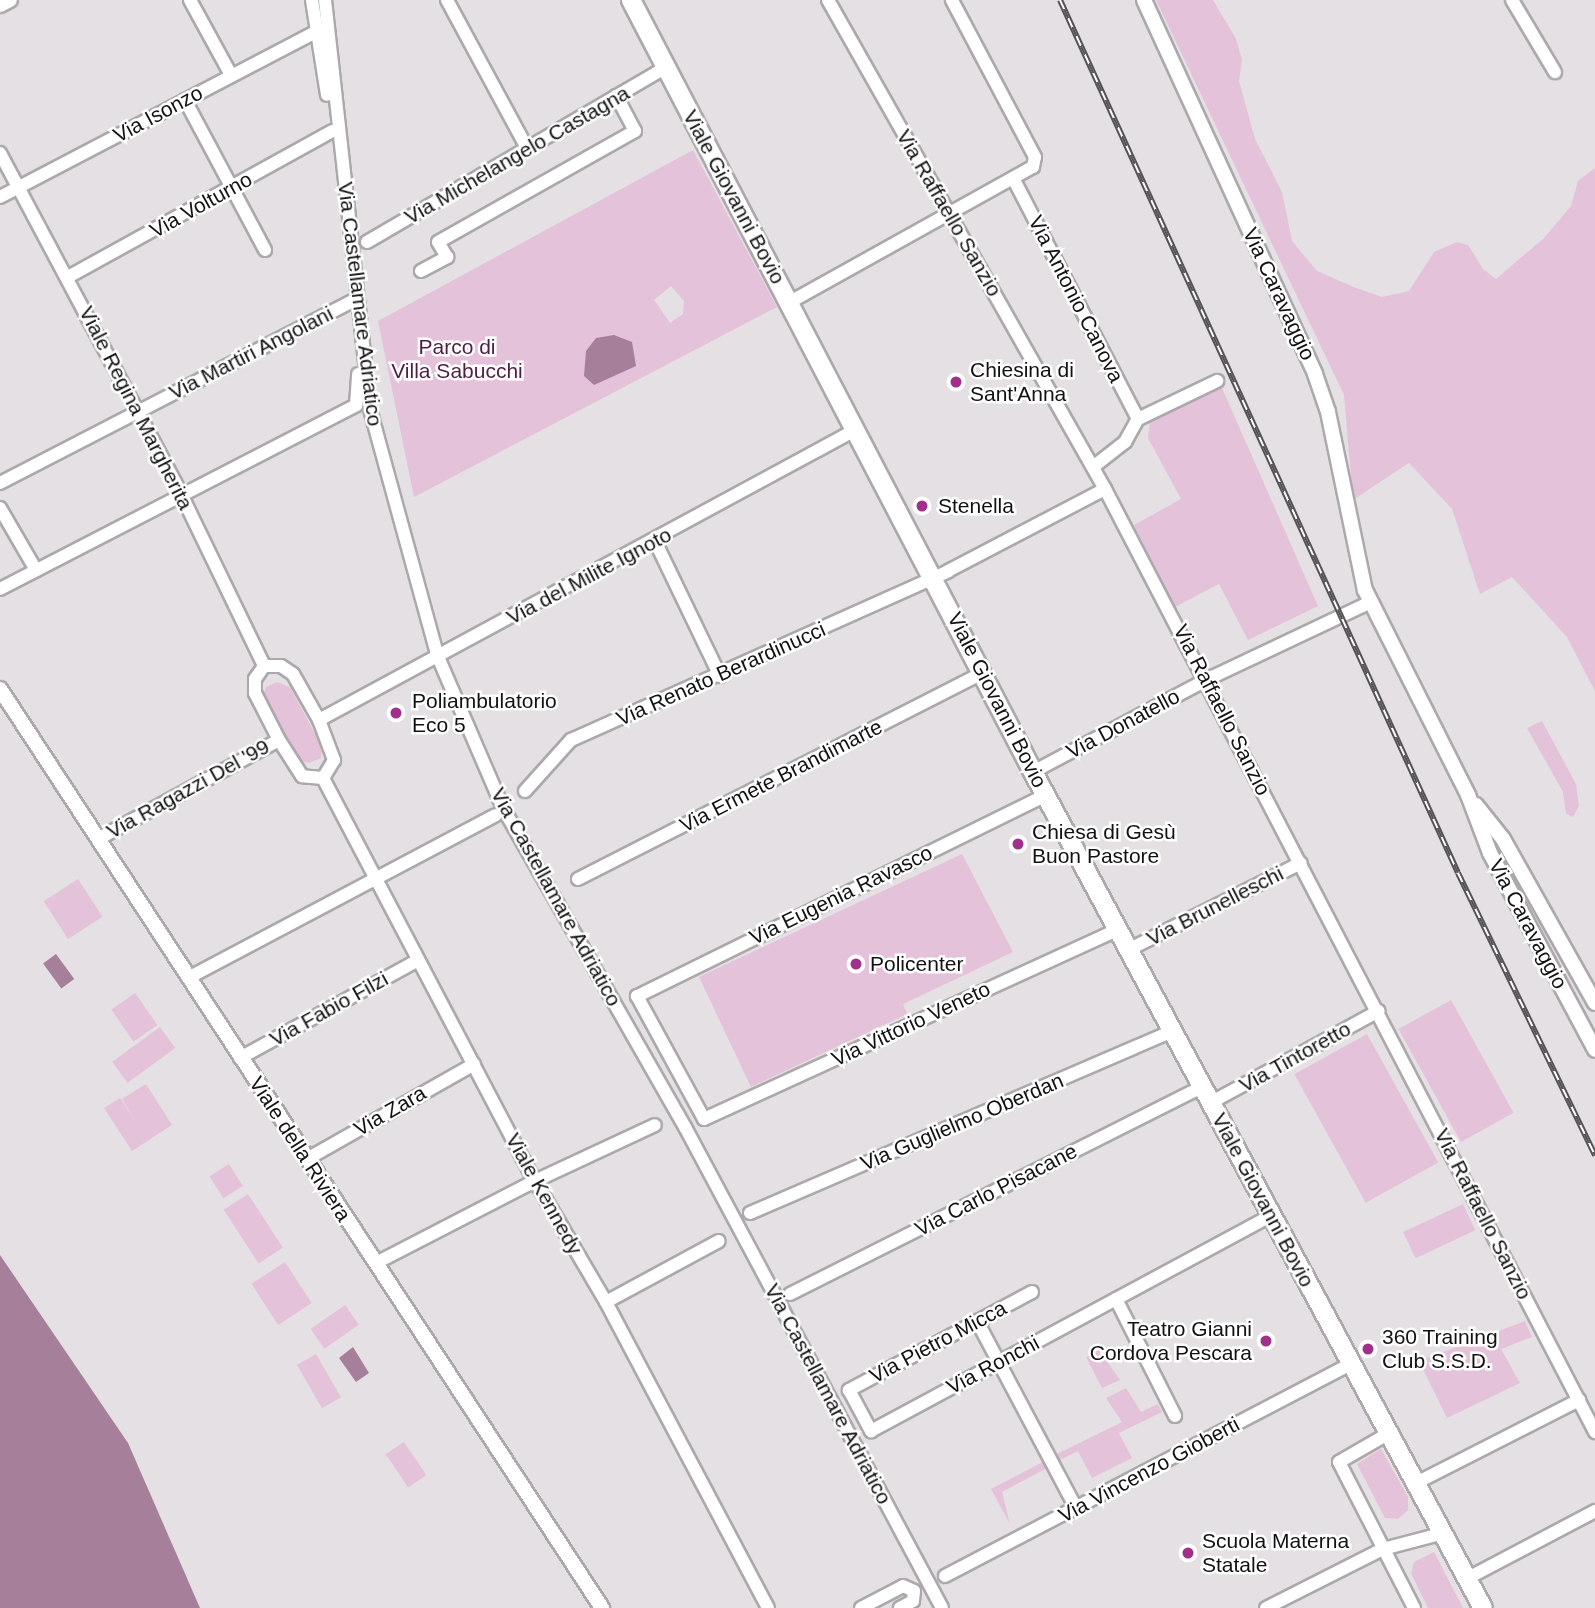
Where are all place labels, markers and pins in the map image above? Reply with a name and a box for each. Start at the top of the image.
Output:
place label: Chiesina di Sant'Anna [970,357,1074,407]
marker: Chiesina di Sant'Anna [948,374,964,390]
place label: Stenella [938,493,1014,519]
marker: Stenella [912,496,932,516]
place label: Poliambulatorio Eco 5 [412,688,557,738]
marker: Poliambulatorio Eco 5 [386,703,406,723]
place label: Chiesa di Gesù Buon Pastore [1032,819,1176,869]
marker: Chiesa di Gesù Buon Pastore [1010,836,1026,852]
place label: Policenter [870,951,963,977]
marker: Policenter [848,956,864,972]
place label: Teatro Gianni Cordova Pescara [1090,1316,1252,1366]
place label: 360 Training Club S.S.D. [1382,1324,1498,1374]
marker: Teatro Gianni Cordova Pescara [1258,1333,1274,1349]
marker: 360 Training Club S.S.D. [1360,1341,1376,1357]
place label: Scuola Materna Statale [1202,1528,1349,1578]
marker: Scuola Materna Statale [1180,1545,1196,1561]

